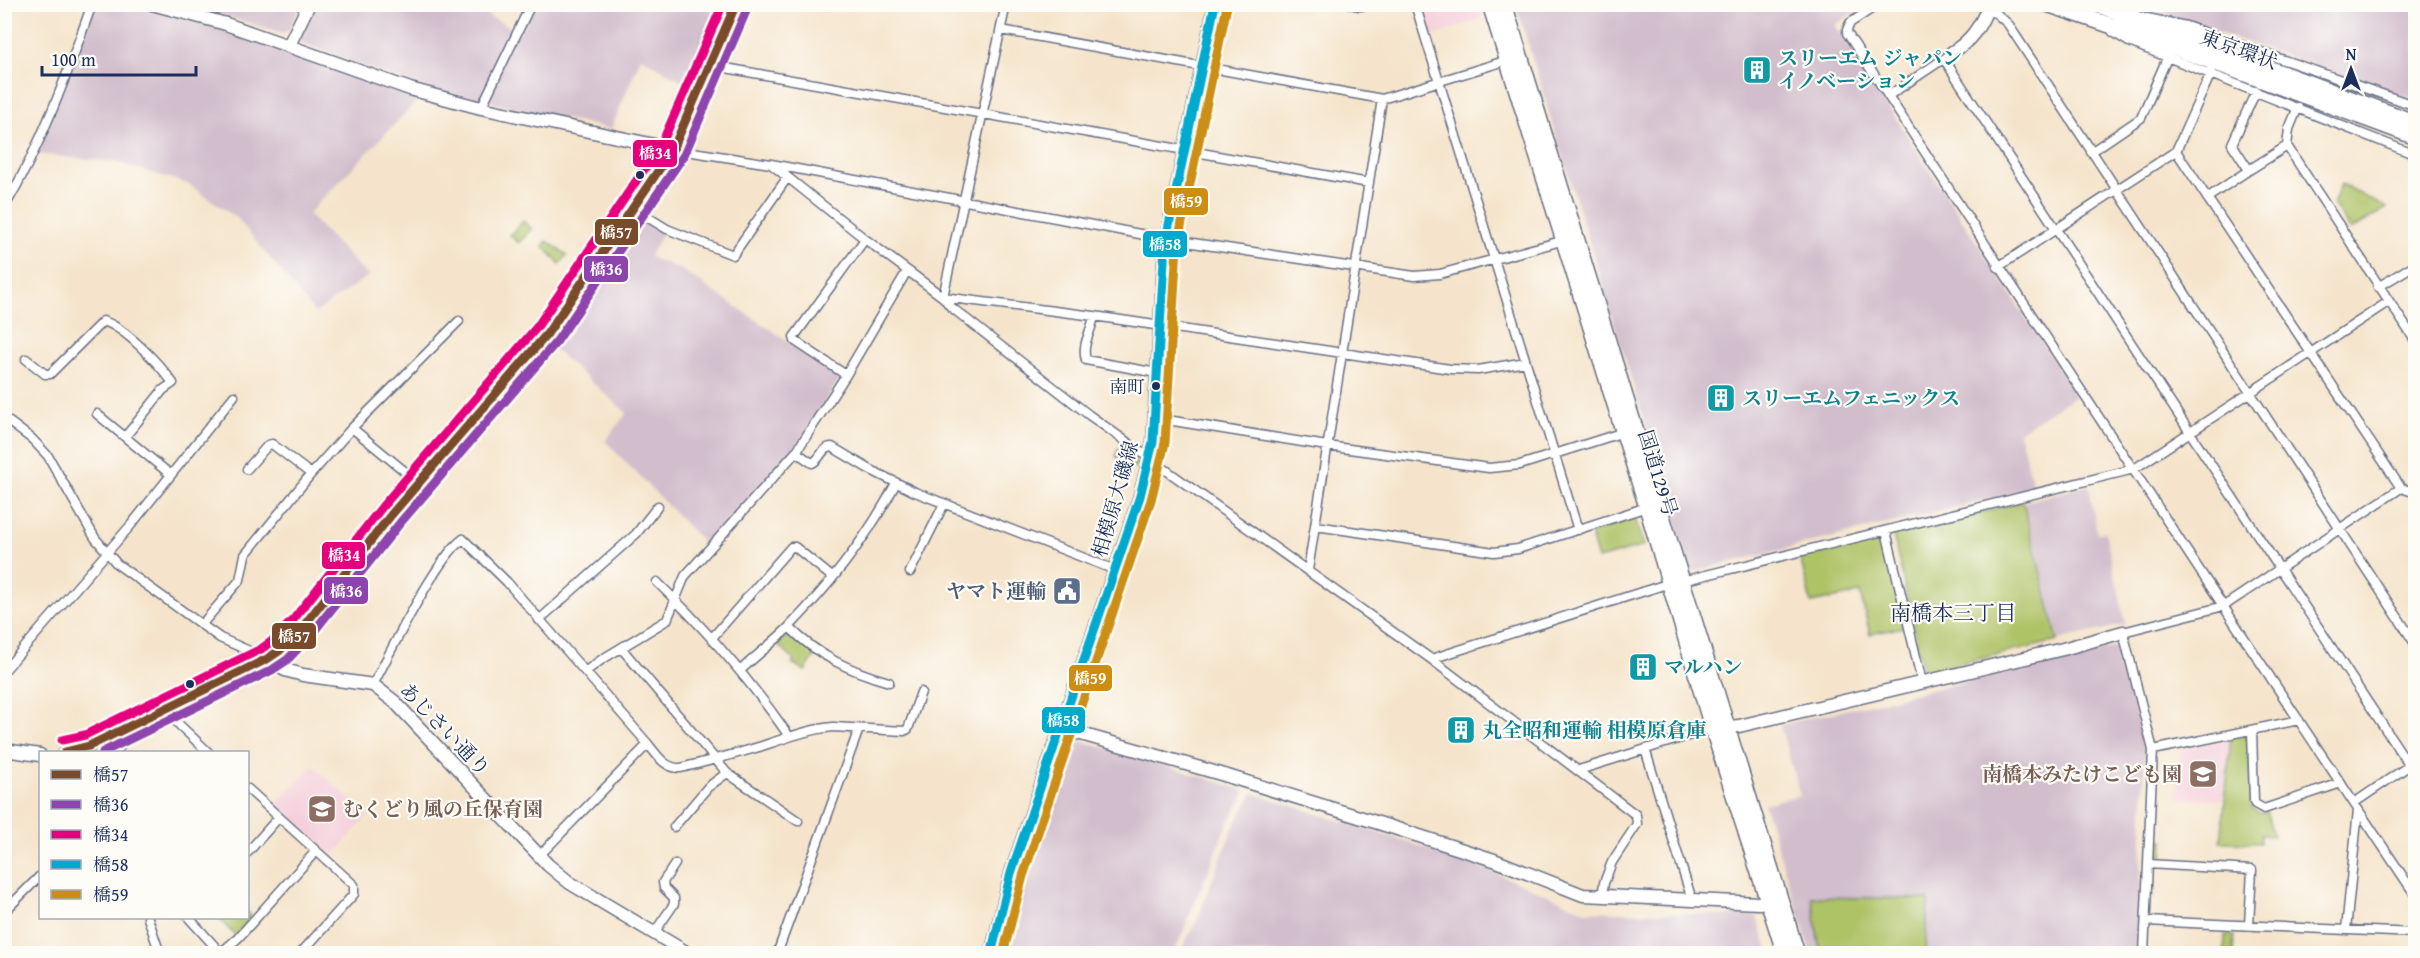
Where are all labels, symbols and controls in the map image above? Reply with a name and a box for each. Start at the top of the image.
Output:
street label: 東京環状 [2197,21,2282,76]
scale bar [42,39,196,77]
north arrow [2321,39,2381,99]
text: N [2346,42,2357,66]
place label: スリーエム ジャパン イノベーション [1778,43,1962,95]
text: 100 m [51,46,96,73]
building icon: スリーエム ジャパン イノベーション [1741,54,1773,86]
line badge: 橋34 [632,139,678,168]
text: 橋34 [639,141,671,165]
unlabelled marker [634,169,646,181]
line badge: 橋59 [1163,187,1209,216]
text: 橋59 [1170,189,1202,213]
line badge: 橋57 [594,218,639,246]
text: 橋57 [600,220,632,244]
line badge: 橋58 [1142,230,1188,258]
text: 橋58 [1149,232,1181,256]
line badge: 橋36 [583,255,629,283]
text: 橋36 [590,257,622,281]
place label: 南町 [1109,373,1145,400]
marker: 南町 [1150,380,1162,392]
building icon: スリーエムフェニックス [1705,382,1737,414]
place label: スリーエムフェニックス [1742,383,1960,412]
street label: 国道129号 [1632,426,1685,520]
street label: 相模原大磯線 [1084,437,1145,561]
line badge: 橋34 [321,541,366,570]
text: 橋34 [328,543,360,567]
public building icon: ヤマト運輸 [1051,575,1083,607]
line badge: 橋36 [323,576,369,605]
place label: ヤマト運輸 [946,576,1046,605]
text: 橋36 [330,579,362,603]
district label: 南橋本三丁目 [1890,597,2016,628]
line badge: 橋57 [271,622,317,650]
text: 橋57 [278,624,310,648]
building icon: マルハン [1627,651,1659,683]
place label: マルハン [1664,652,1743,681]
line badge: 橋59 [1068,664,1113,692]
text: 橋59 [1074,666,1106,690]
street label: あじさい通り [393,675,497,782]
unlabelled marker [184,678,196,690]
line badge: 橋58 [1041,706,1086,734]
text: 橋58 [1047,708,1079,732]
building icon: 丸全昭和運輸 相模原倉庫 [1445,714,1477,746]
place label: 丸全昭和運輸 相模原倉庫 [1482,715,1706,744]
legend [39,751,249,919]
school or university icon: 南橋本みたけこども園 [2187,758,2219,790]
place label: 南橋本みたけこども園 [1982,759,2182,788]
text: 橋57 [93,761,128,788]
text: 橋36 [93,791,128,818]
school or university icon: むくどり風の丘保育園 [306,793,338,825]
place label: むくどり風の丘保育園 [343,794,543,823]
text: 橋34 [93,821,128,848]
text: 橋58 [93,851,128,878]
text: 橋59 [93,881,128,908]

